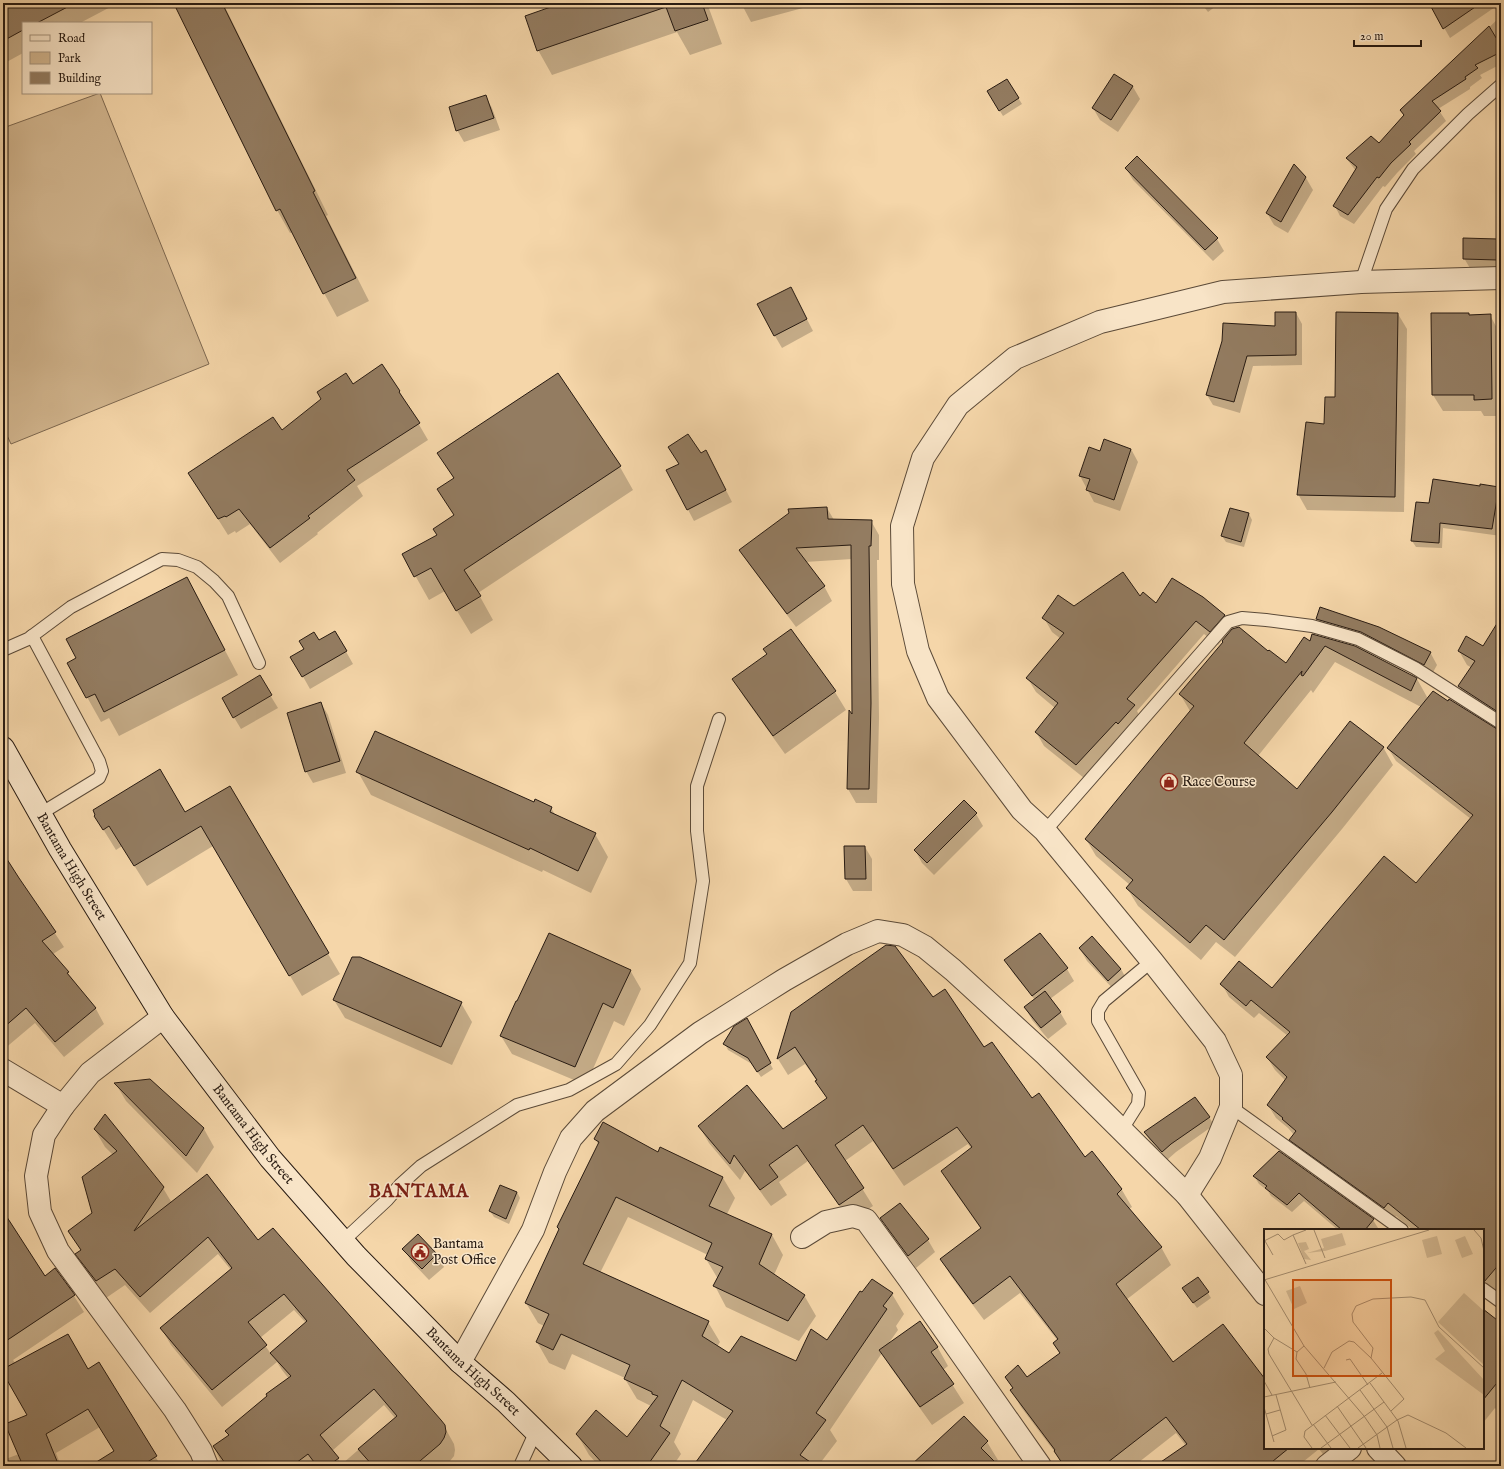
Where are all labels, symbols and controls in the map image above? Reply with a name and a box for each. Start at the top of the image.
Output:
legend [22,22,152,94]
scale bar [1354,22,1421,48]
text: 20 m [1360,29,1383,44]
text: Road [58,31,86,46]
text: Park [58,51,81,66]
text: Building [58,71,102,86]
shop icon: Race Course [1159,772,1179,792]
place label: Race Course [1182,773,1256,791]
street label: Bantama High Street [32,810,111,924]
street label: Bantama High Street [208,1081,298,1188]
district label: BANTAMA [369,1181,469,1204]
inset map [1264,1229,1484,1449]
place label: Bantama Post Office [433,1235,497,1269]
public building icon: Bantama Post Office [410,1242,430,1262]
street label: Bantama High Street [422,1324,524,1420]

